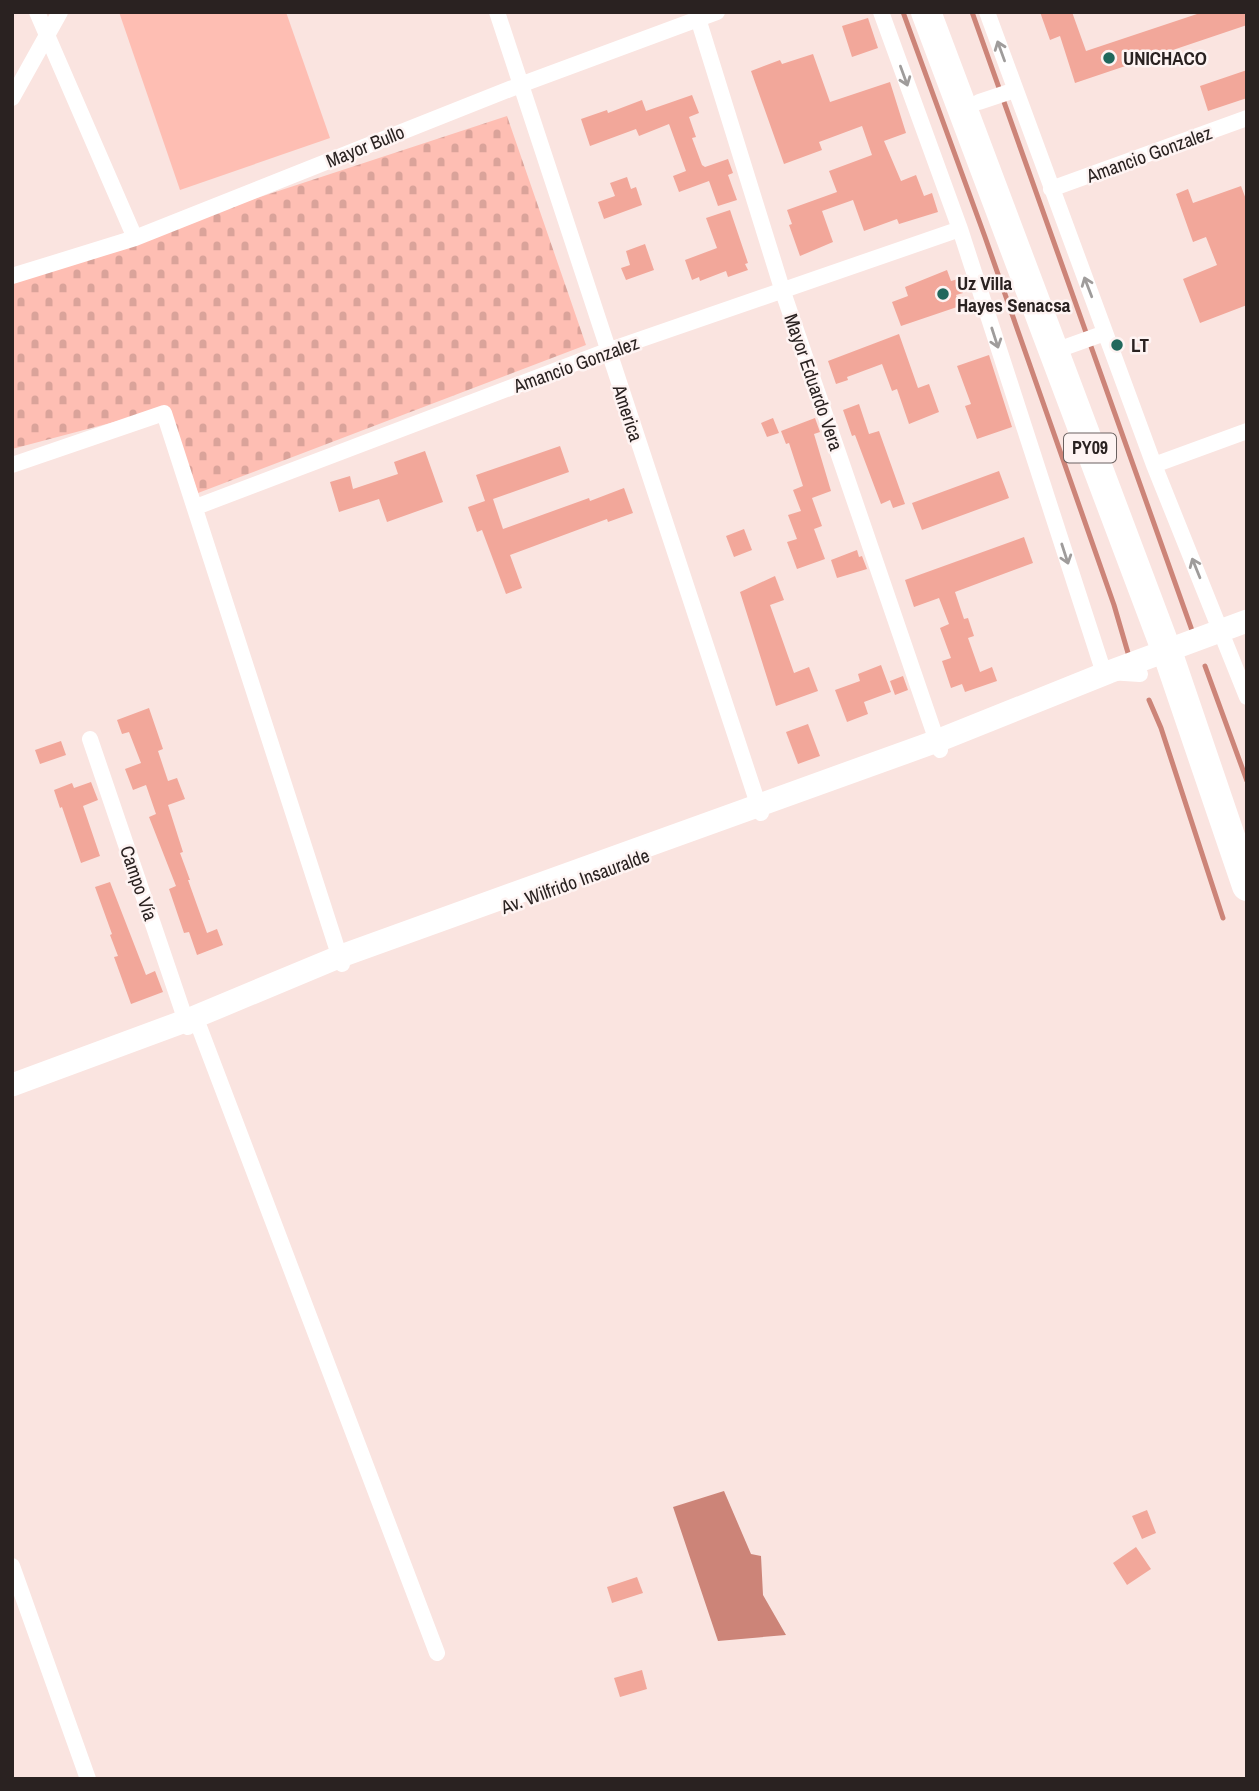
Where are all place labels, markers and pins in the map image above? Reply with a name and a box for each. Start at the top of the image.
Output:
place label: UNICHACO [1123,45,1207,71]
marker: UNICHACO [1101,50,1117,66]
place label: Uz Villa Hayes Senacsa [957,270,1071,318]
marker: Uz Villa Hayes Senacsa [935,286,951,302]
place label: LT [1131,332,1149,358]
marker: LT [1109,337,1125,353]

